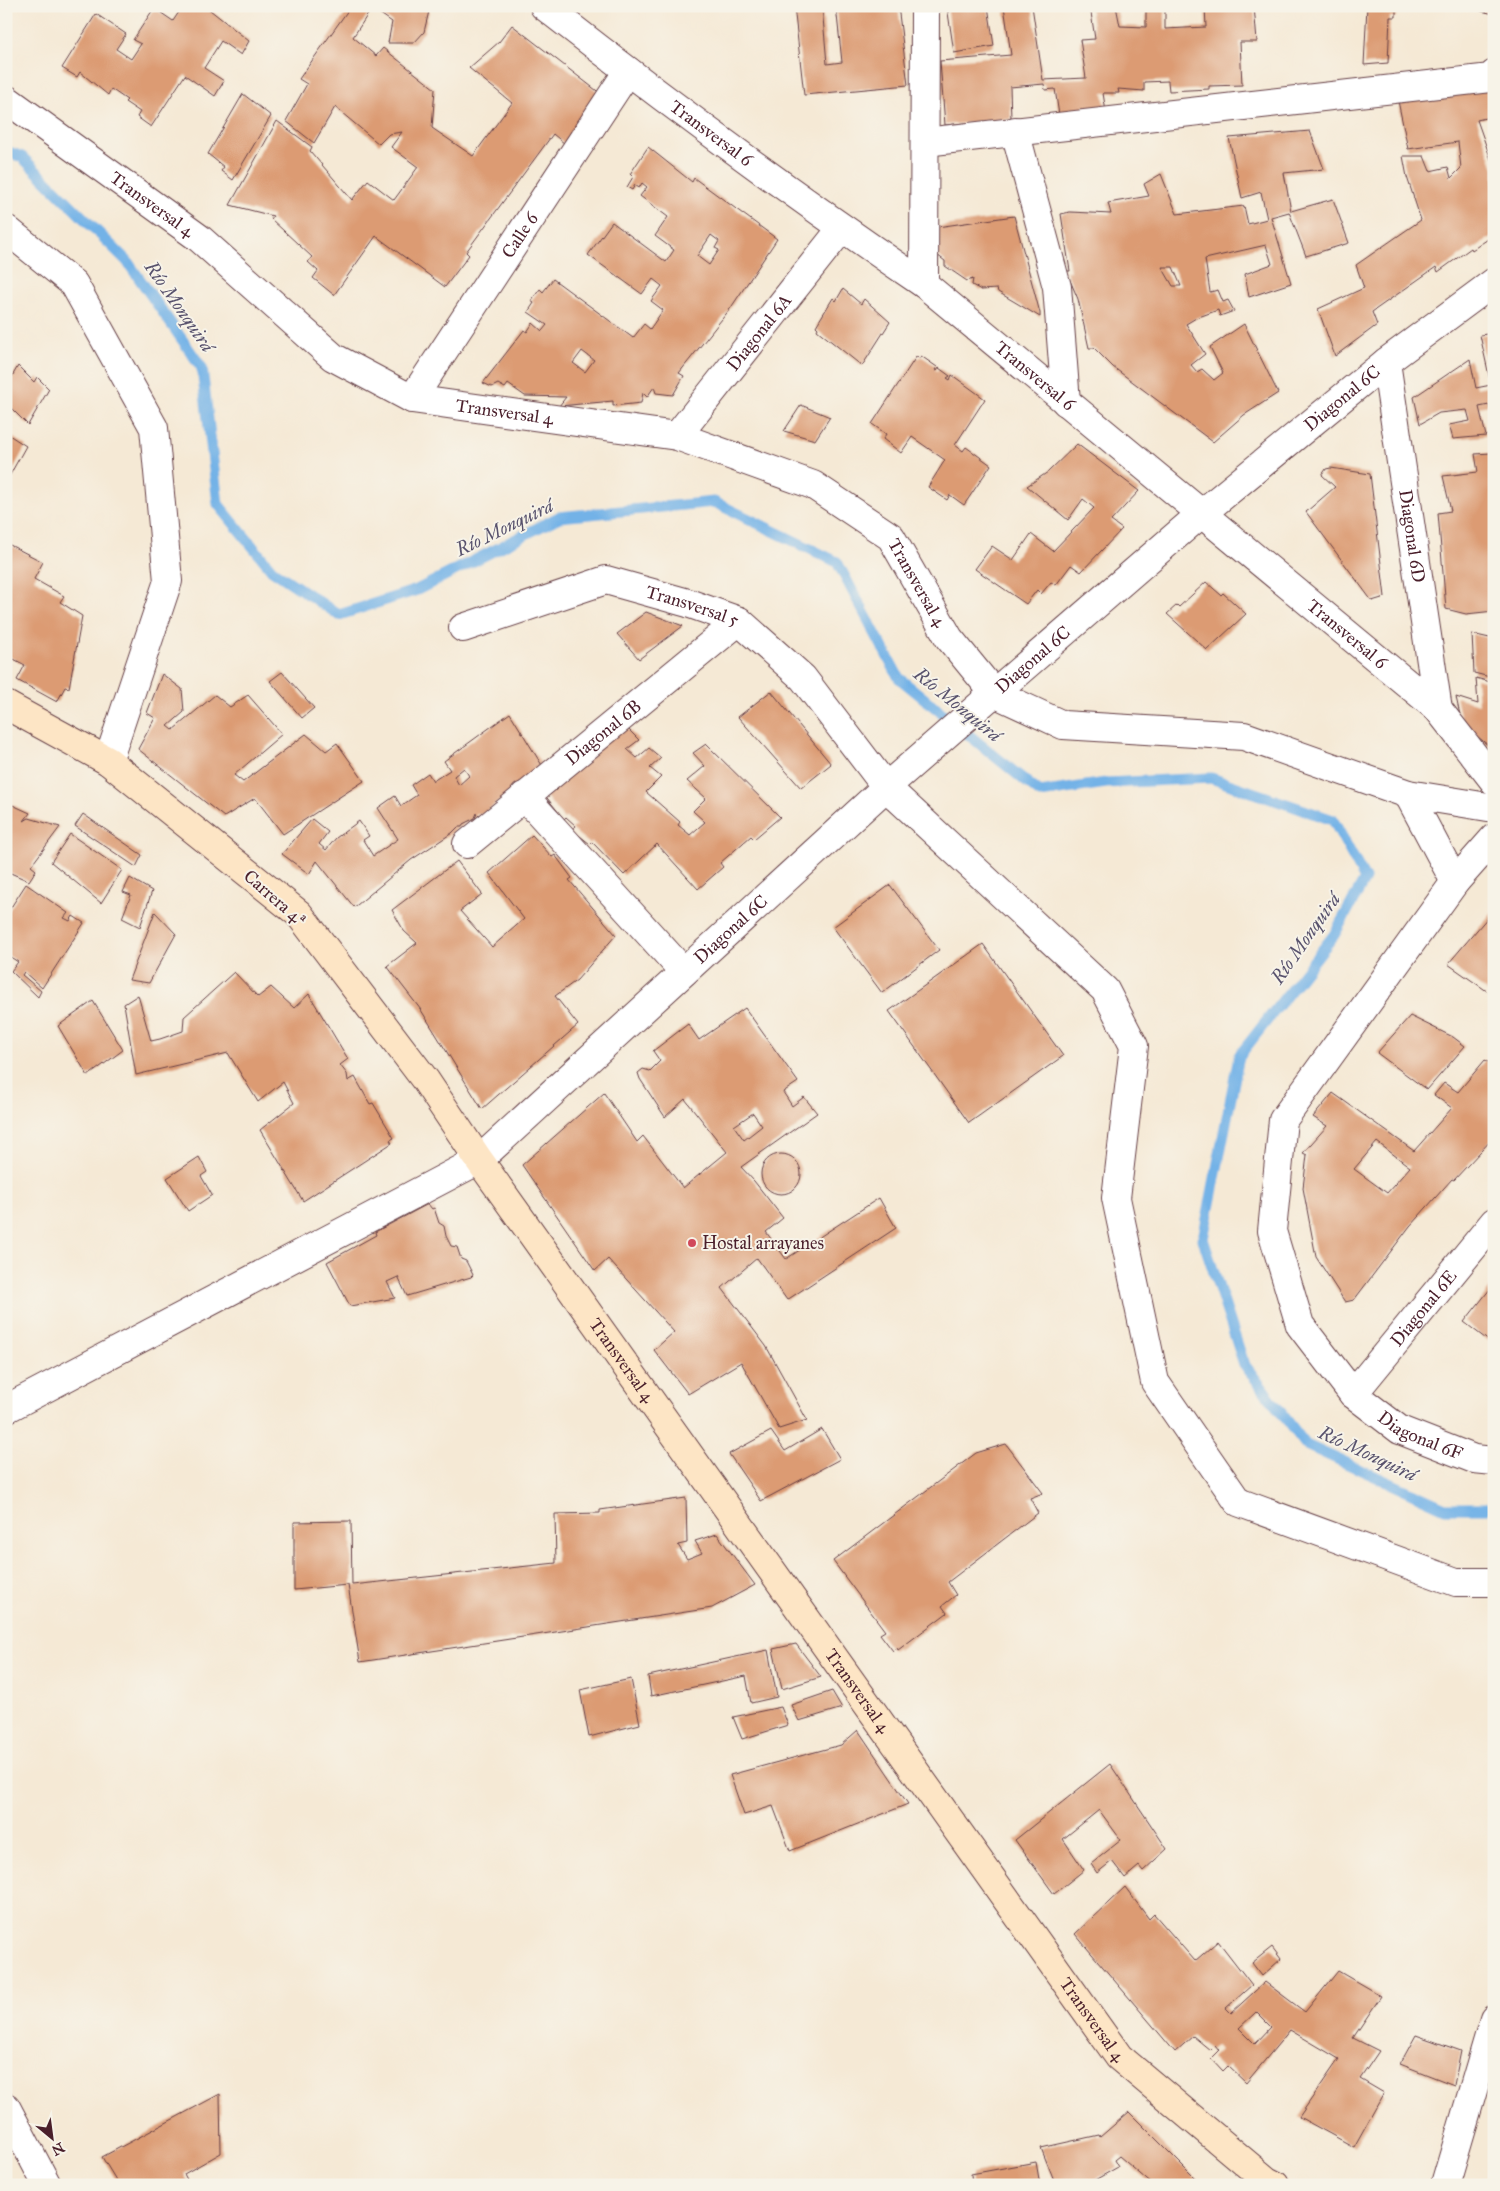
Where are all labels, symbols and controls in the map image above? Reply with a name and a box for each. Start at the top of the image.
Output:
street label: Transversal 6 [665,95,758,171]
street label: Transversal 4 [106,167,199,242]
street label: Calle 6 [497,208,543,262]
water label: Río Monquirá [139,256,221,359]
street label: Diagonal 6A [722,290,796,375]
street label: Transversal 6 [990,336,1080,416]
street label: Diagonal 6C [1300,360,1385,436]
street label: Transversal 4 [454,394,556,430]
street label: Diagonal 6D [1394,488,1430,584]
water label: Río Monquirá [451,493,559,561]
street label: Transversal 4 [883,535,952,632]
street label: Transversal 5 [643,581,743,631]
street label: Transversal 6 [1303,594,1392,674]
street label: Diagonal 6C [991,621,1075,698]
water label: Río Monquirá [909,662,1008,748]
street label: Diagonal 6B [561,695,646,770]
street label: Carrera 4ª [239,865,311,931]
water label: Río Monquirá [1265,886,1347,989]
street label: Diagonal 6C [689,890,772,968]
place label: Hostal arrayanes [702,1232,824,1254]
marker: Hostal arrayanes [686,1237,698,1249]
street label: Diagonal 6E [1385,1265,1461,1351]
street label: Transversal 4 [584,1314,660,1407]
street label: Diagonal 6F [1373,1406,1466,1465]
water label: Río Monquirá [1314,1420,1423,1487]
street label: Transversal 4 [820,1644,896,1738]
street label: Transversal 4 [1055,1973,1130,2067]
north arrow [28,2114,78,2164]
text: N [49,2139,67,2159]

